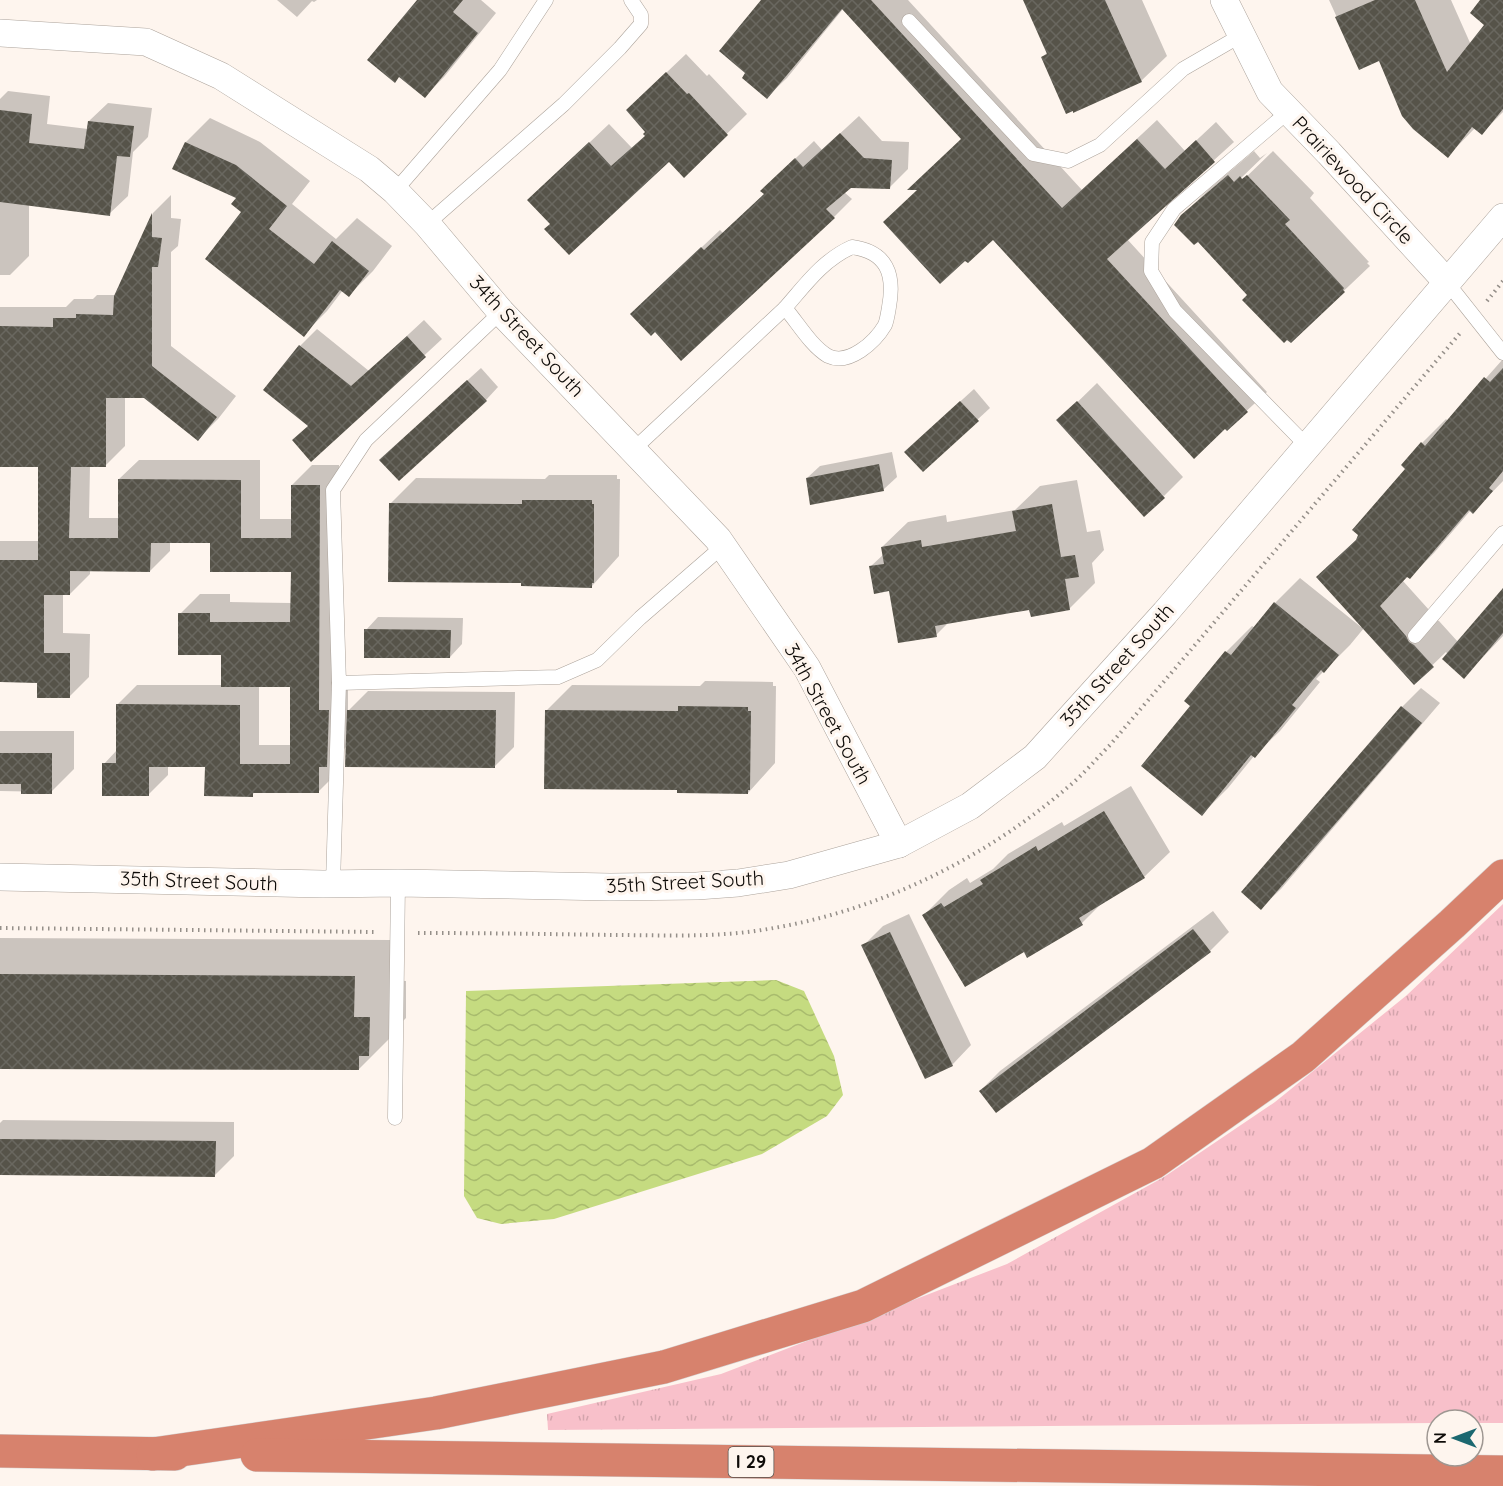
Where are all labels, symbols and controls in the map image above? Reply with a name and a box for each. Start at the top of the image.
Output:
street label: Prairiewood Circle [1287,110,1419,249]
street label: 34th Street South [464,270,590,402]
street label: 35th Street South [1054,598,1179,732]
street label: 34th Street South [779,639,878,789]
street label: 35th Street South [120,865,278,896]
street label: 35th Street South [605,865,764,898]
north arrow [1425,1408,1485,1468]
text: N [1430,1432,1450,1444]
road number: I 29 [728,1447,774,1477]

